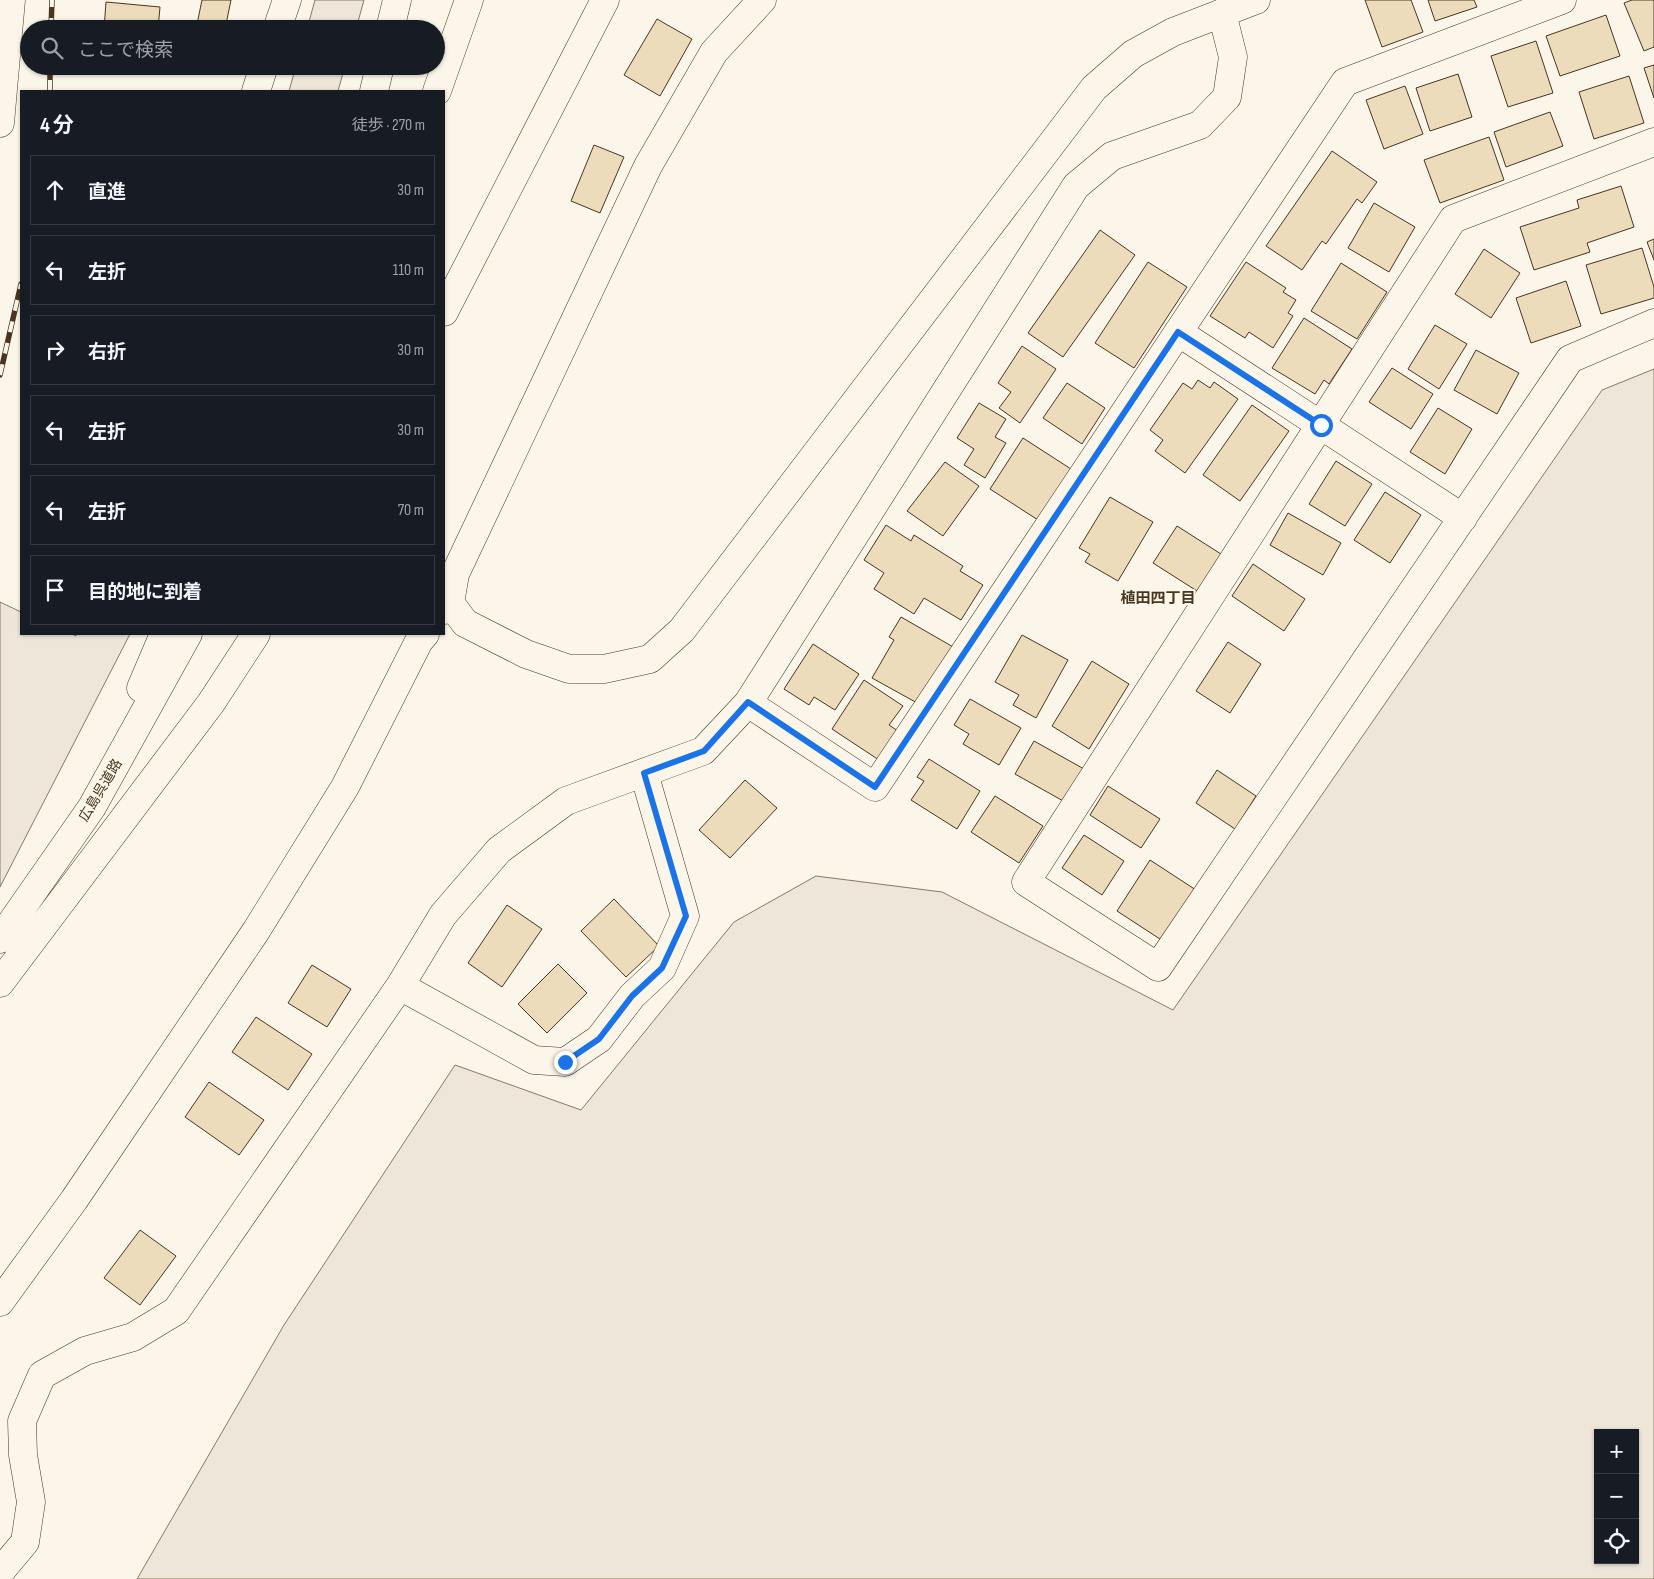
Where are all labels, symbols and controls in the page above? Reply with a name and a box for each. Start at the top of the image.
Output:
search box [20,20,445,75]
icon: search [38,34,66,62]
text: ここで検索 [78,39,173,62]
text: 4 分 [40,113,74,138]
text: 徒歩 · 270 m [352,116,425,135]
icon: ahead [41,176,69,204]
text: 直進 [88,181,126,204]
text: 30 m [397,181,424,200]
icon: left [41,256,69,284]
text: 左折 [88,261,126,284]
text: 110 m [393,261,424,280]
icon: right [41,336,69,364]
text: 右折 [88,341,126,364]
text: 30 m [397,341,424,360]
route start [1310,414,1333,437]
icon: left [41,416,69,444]
text: 左折 [88,421,126,444]
text: 30 m [397,421,424,440]
icon: left [41,496,69,524]
text: 左折 [88,501,126,524]
text: 70 m [398,501,424,520]
icon: arrive [41,576,69,604]
text: 目的地に到着 [88,581,202,604]
district label: 植田四丁目 [1120,589,1196,608]
street label: 広島呉道路 [75,756,126,825]
route end [554,1051,577,1074]
map controls [1594,1429,1639,1564]
button: + [1594,1429,1639,1474]
button: − [1594,1474,1639,1519]
button: locate [1594,1519,1639,1564]

